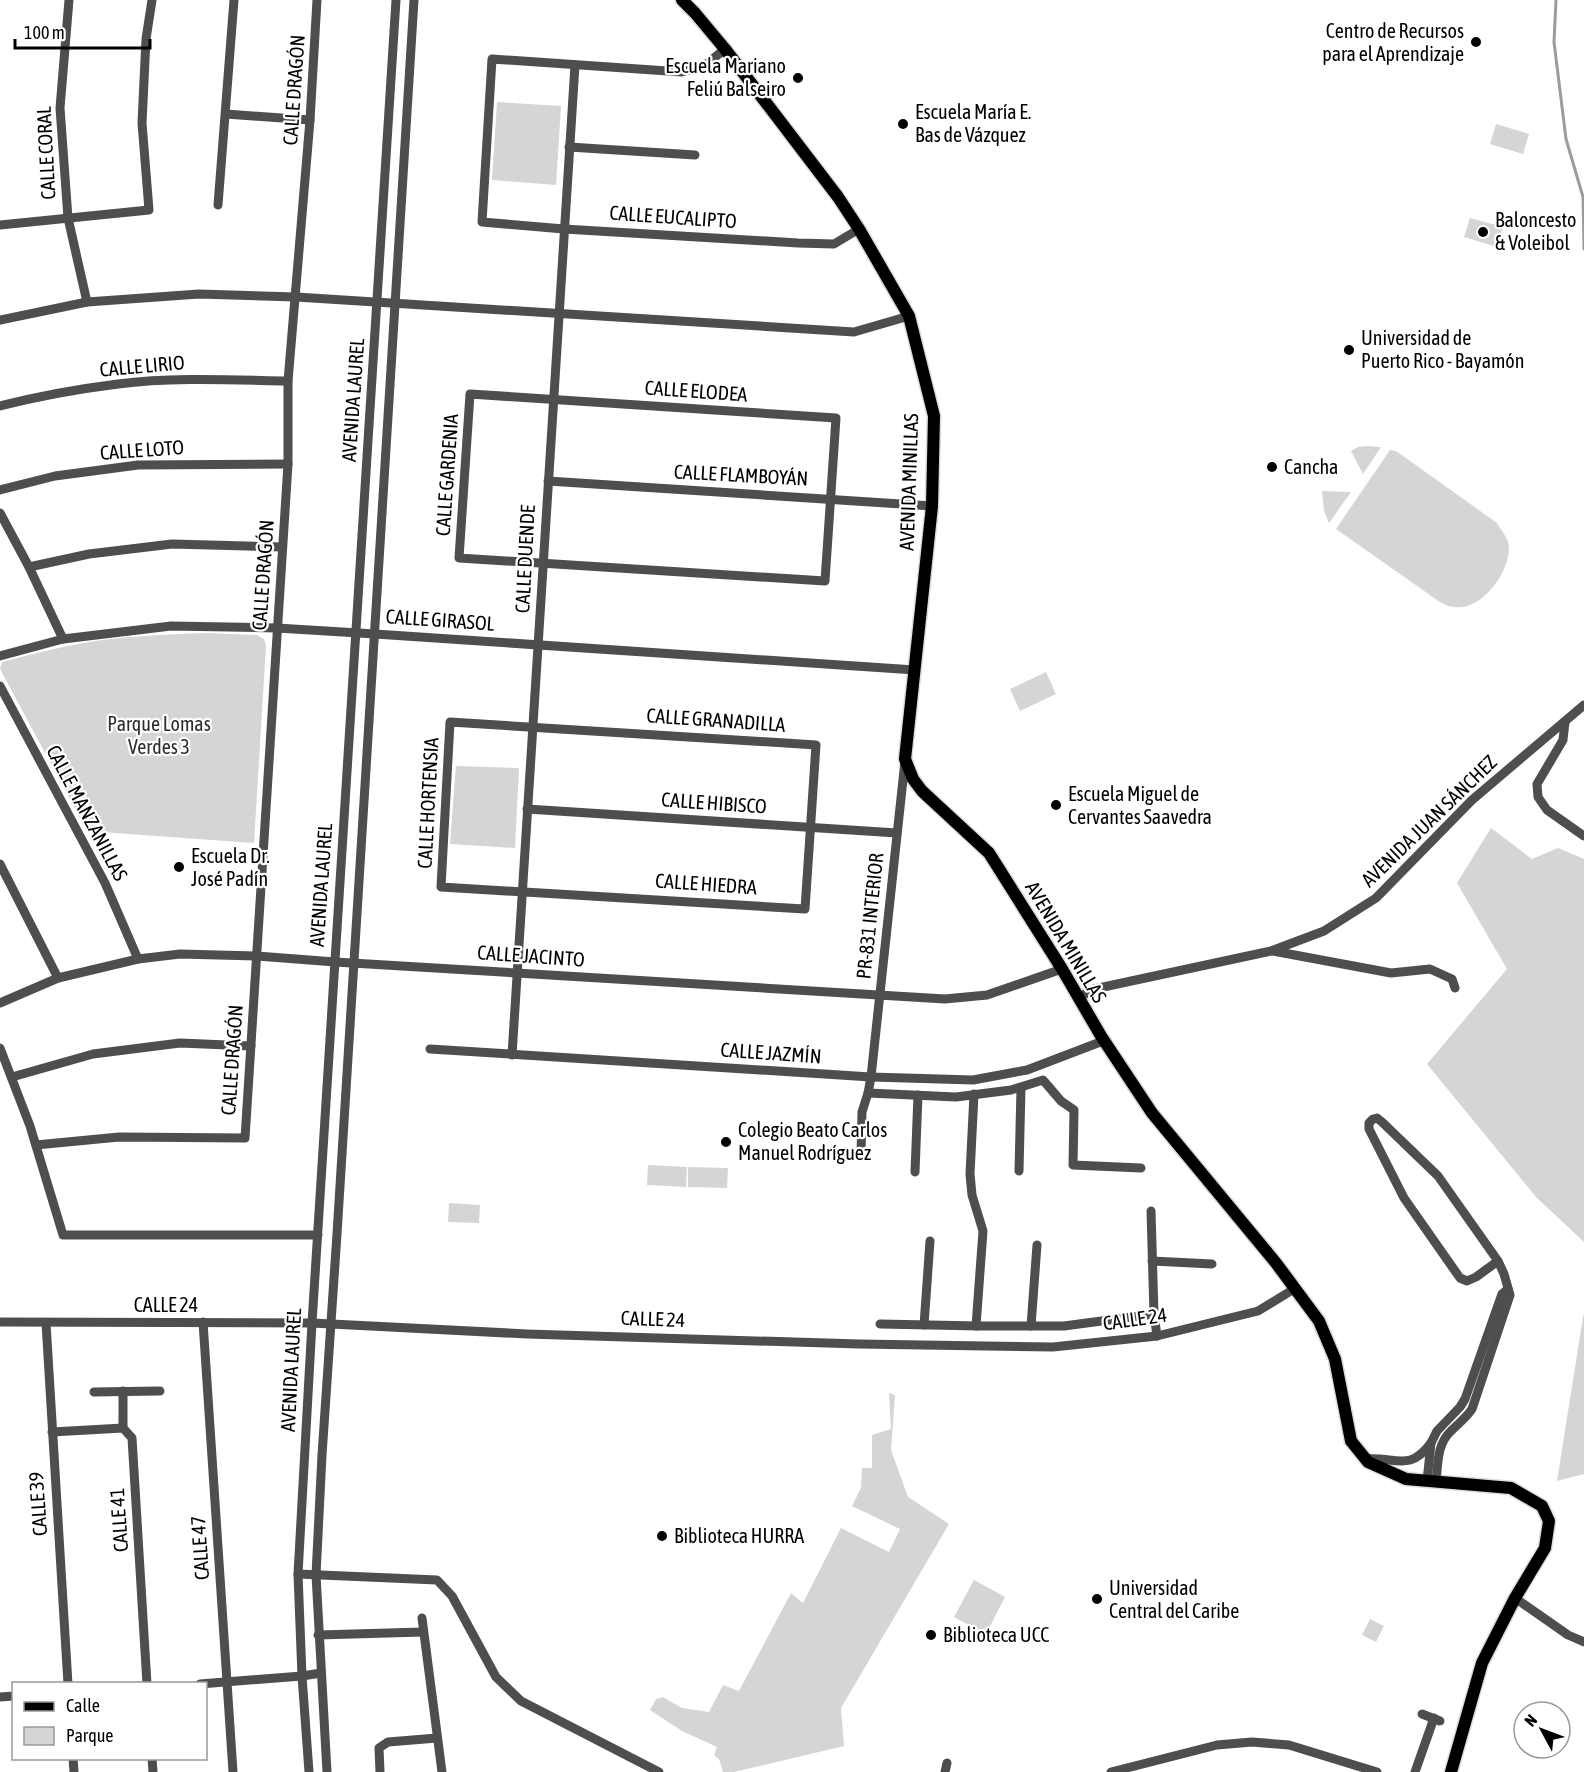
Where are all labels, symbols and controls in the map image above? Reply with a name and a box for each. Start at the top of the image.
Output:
scale bar [15,12,150,50]
place label: Centro de Recursos para el Aprendizaje [1322,19,1464,65]
text: 100 m [24,22,65,43]
street label: CALLE DRAGÓN [278,34,309,146]
marker: Centro de Recursos para el Aprendizaje [1469,35,1483,49]
place label: Escuela Mariano Feliú Balseiro [665,54,786,100]
marker: Escuela Mariano Feliú Balseiro [791,71,805,85]
place label: Escuela María E. Bas de Vázquez [915,100,1031,146]
street label: CALLE CORAL [32,106,59,200]
marker: Escuela María E. Bas de Vázquez [896,117,910,131]
street label: CALLE EUCALIPTO [609,201,737,232]
place label: Baloncesto & Voleibol [1495,208,1576,254]
marker: Baloncesto & Voleibol [1476,225,1490,239]
place label: Universidad de Puerto Rico - Bayamón [1361,326,1524,372]
street label: AVENIDA LAUREL [337,337,368,463]
marker: Universidad de Puerto Rico - Bayamón [1342,343,1356,357]
street label: CALLE LIRIO [99,350,185,381]
street label: CALLE ELODEA [644,375,748,406]
street label: CALLE GARDENIA [431,413,462,537]
street label: AVENIDA MINILLAS [895,413,922,551]
street label: CALLE LOTO [99,435,185,464]
place label: Cancha [1284,455,1338,478]
street label: CALLE FLAMBOYÁN [673,459,809,490]
marker: Cancha [1265,460,1279,474]
street label: CALLE DUENDE [510,504,539,614]
street label: CALLE DRAGÓN [247,519,278,631]
street label: CALLE GIRASOL [385,604,495,635]
street label: CALLE GRANADILLA [646,703,786,736]
park label: Parque Lomas Verdes 3 [107,712,211,758]
street label: CALLE HORTENSIA [413,737,442,869]
street label: CALLE MANZANILLAS [42,741,133,884]
street label: AVENIDA JUAN SÁNCHEZ [1356,750,1501,891]
place label: Escuela Miguel de Cervantes Saavedra [1068,782,1212,828]
street label: CALLE HIBISCO [661,787,767,818]
marker: Escuela Miguel de Cervantes Saavedra [1049,798,1063,812]
street label: AVENIDA LAUREL [305,822,336,948]
place label: Escuela Dr. José Padín [191,844,270,890]
street label: PR-831 INTERIOR [851,852,888,980]
marker: Escuela Dr. José Padín [172,860,186,874]
street label: CALLE HIEDRA [654,868,758,899]
street label: AVENIDA MINILLAS [1021,877,1112,1007]
street label: CALLE JACINTO [477,940,586,971]
street label: CALLE DRAGÓN [216,1004,247,1116]
street label: CALLE JAZMÍN [720,1038,822,1067]
place label: Colegio Beato Carlos Manuel Rodríguez [738,1118,887,1164]
marker: Colegio Beato Carlos Manuel Rodríguez [719,1135,733,1149]
street label: CALLE 24 [134,1293,198,1316]
street label: CALLE 24 [1101,1303,1168,1334]
street label: CALLE 24 [620,1306,686,1331]
street label: AVENIDA LAUREL [276,1307,305,1432]
street label: CALLE 39 [24,1471,51,1537]
street label: CALLE 41 [105,1487,132,1553]
street label: CALLE 47 [186,1515,213,1581]
place label: Biblioteca HURRA [674,1524,804,1547]
marker: Biblioteca HURRA [655,1529,669,1543]
place label: Universidad Central del Caribe [1109,1576,1239,1622]
marker: Universidad Central del Caribe [1090,1592,1104,1606]
place label: Biblioteca UCC [943,1623,1049,1646]
marker: Biblioteca UCC [924,1628,938,1642]
legend [12,1682,207,1760]
text: Calle [66,1695,100,1716]
north arrow [1512,1700,1572,1760]
text: N [1521,1711,1541,1730]
text: Parque [66,1725,114,1746]

